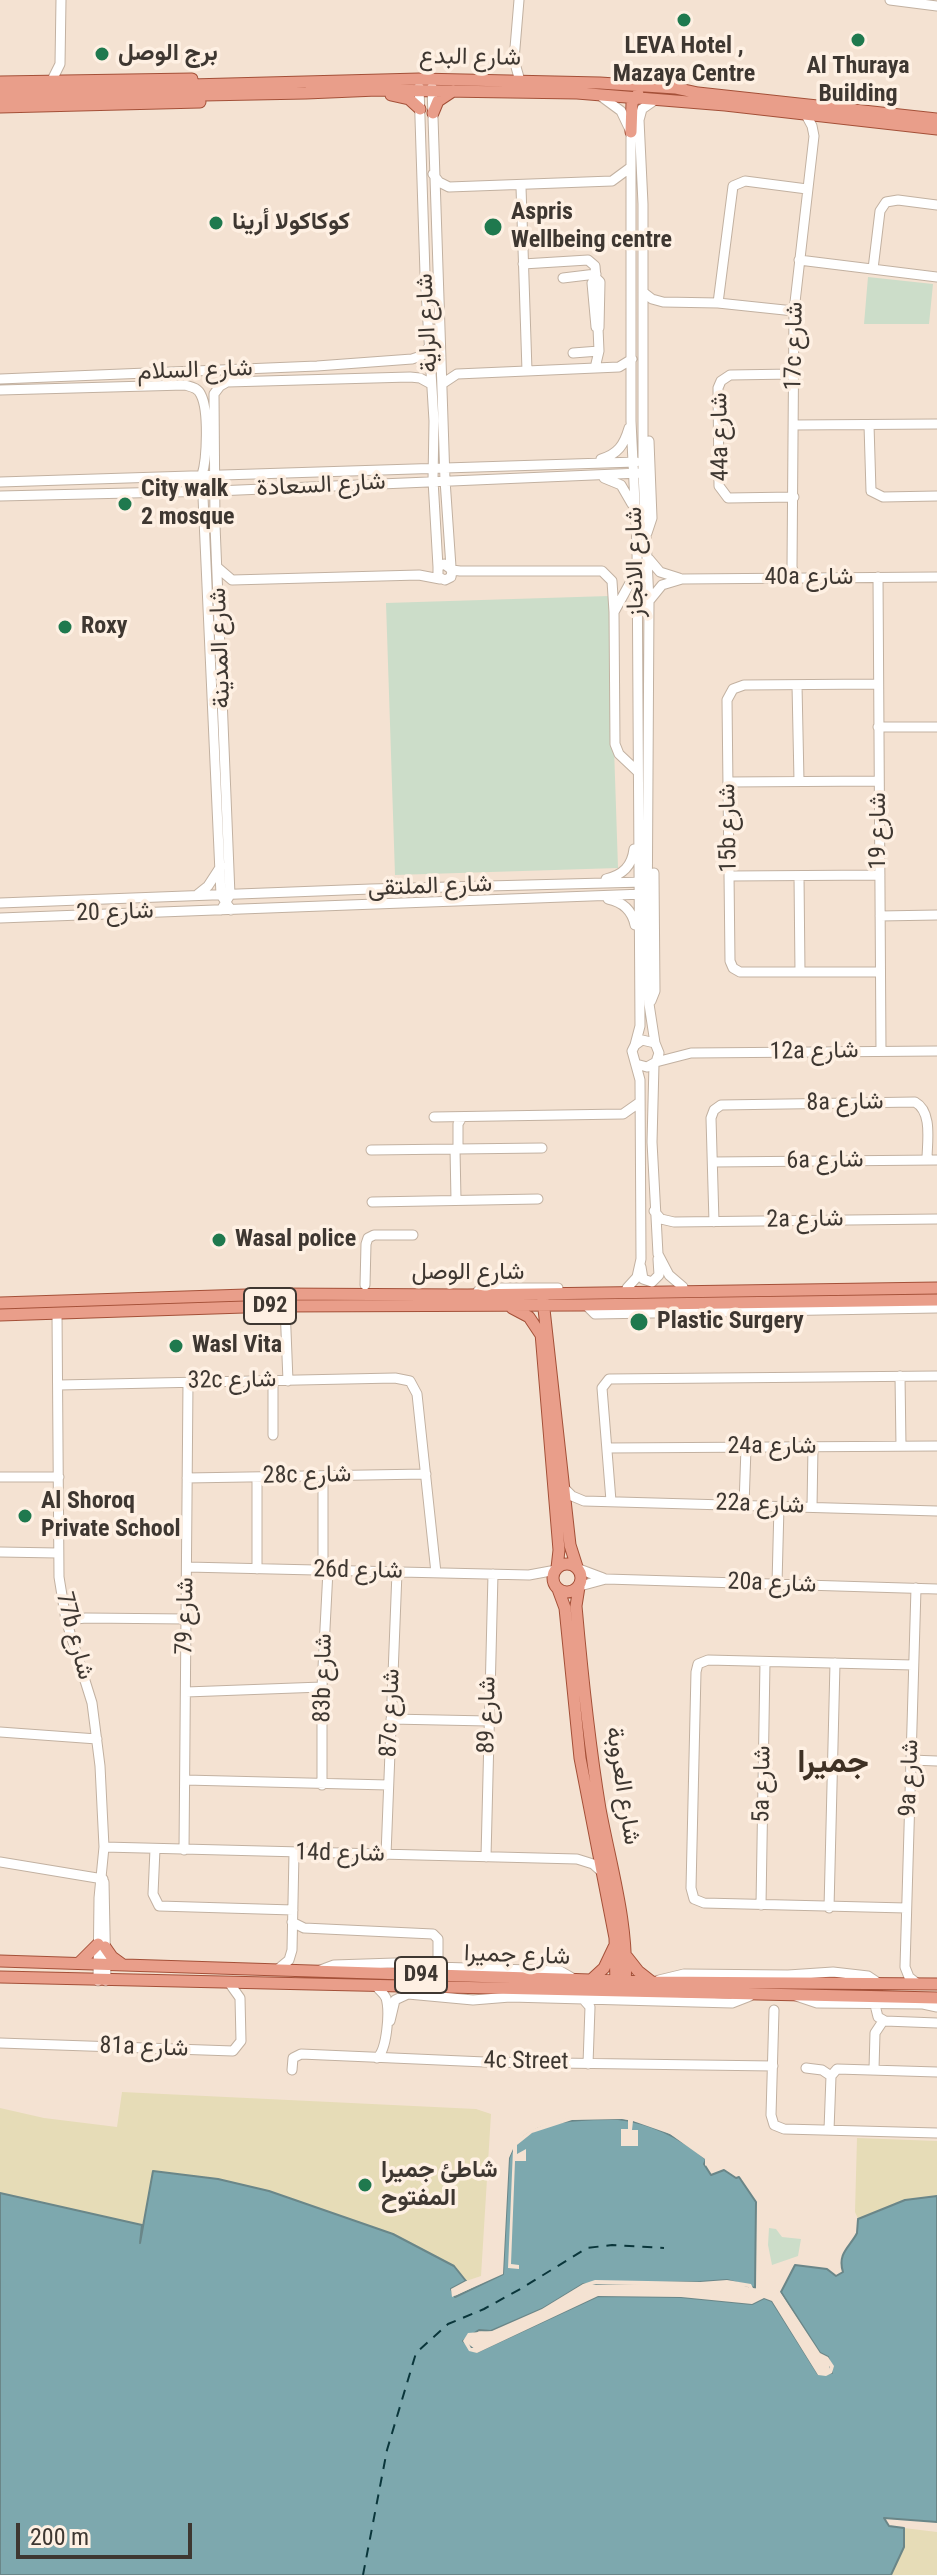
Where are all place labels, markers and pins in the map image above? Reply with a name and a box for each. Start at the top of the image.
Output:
marker: LEVA Hotel , Mazaya Centre [675,11,693,29]
marker: Al Thuraya Building [849,31,867,49]
place label: LEVA Hotel , Mazaya Centre [613,33,755,89]
place label: برج الوصل [118,40,218,68]
marker: برج الوصل [93,45,111,63]
place label: Al Thuraya Building [806,53,910,109]
place label: Aspris Wellbeing centre [511,199,672,255]
place label: كوكاكولا أرينا [232,209,350,237]
marker: كوكاكولا أرينا [207,214,225,232]
marker: Aspris Wellbeing centre [482,216,504,238]
place label: City walk 2 mosque [141,476,235,532]
marker: City walk 2 mosque [116,495,134,513]
place label: Roxy [81,613,128,641]
marker: Roxy [56,618,74,636]
place label: Wasal police [235,1226,356,1254]
marker: Wasal police [210,1231,228,1249]
place label: Plastic Surgery [657,1308,804,1336]
marker: Plastic Surgery [628,1311,650,1333]
place label: Wasl Vita [192,1332,282,1360]
marker: Wasl Vita [167,1337,185,1355]
place label: Al Shoroq Private School [41,1488,181,1544]
marker: Al Shoroq Private School [16,1507,34,1525]
place label: شاطئ جميرا المفتوح [381,2157,498,2213]
marker: شاطئ جميرا المفتوح [356,2176,374,2194]

